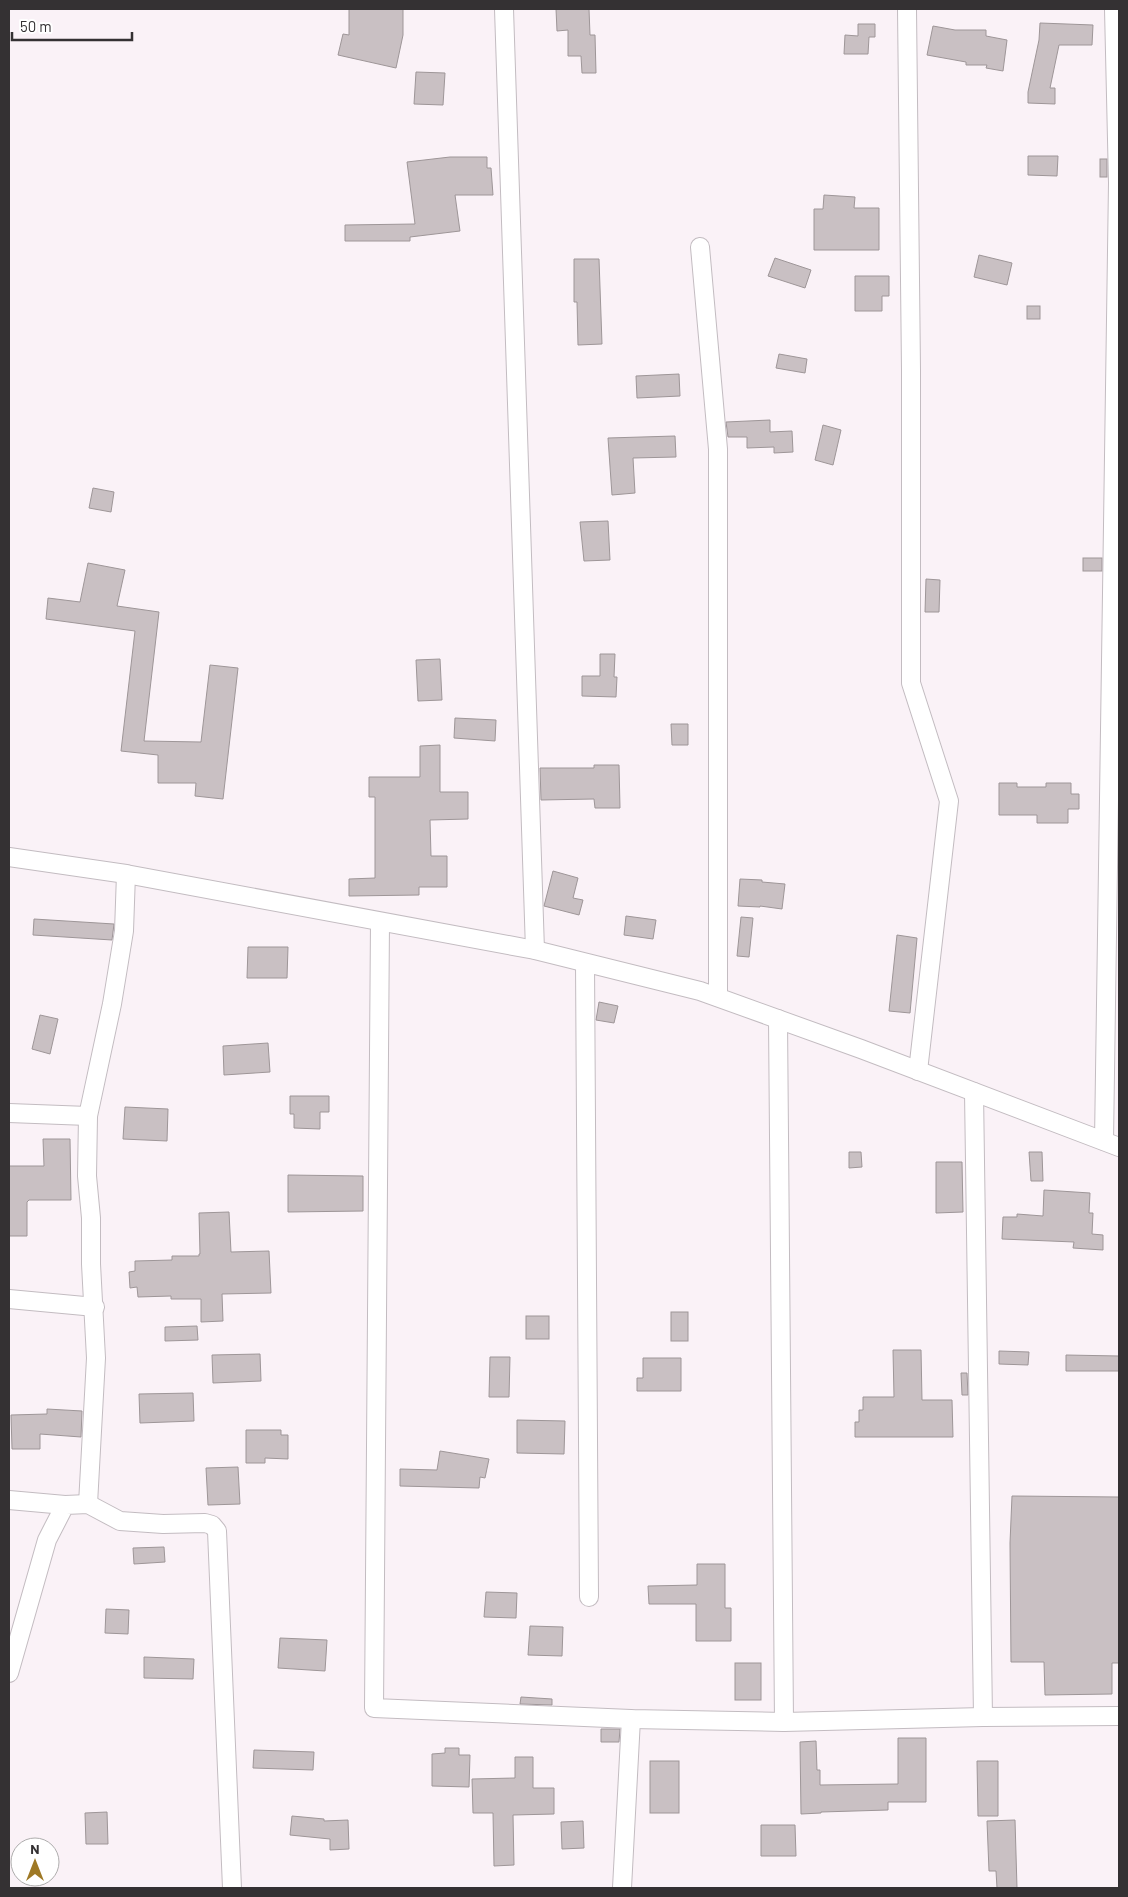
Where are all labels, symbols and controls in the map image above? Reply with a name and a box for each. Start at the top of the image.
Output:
scale bar [12,10,132,42]
text: 50 m [20,17,52,35]
north arrow [10,1837,60,1887]
text: N [30,1840,40,1857]

